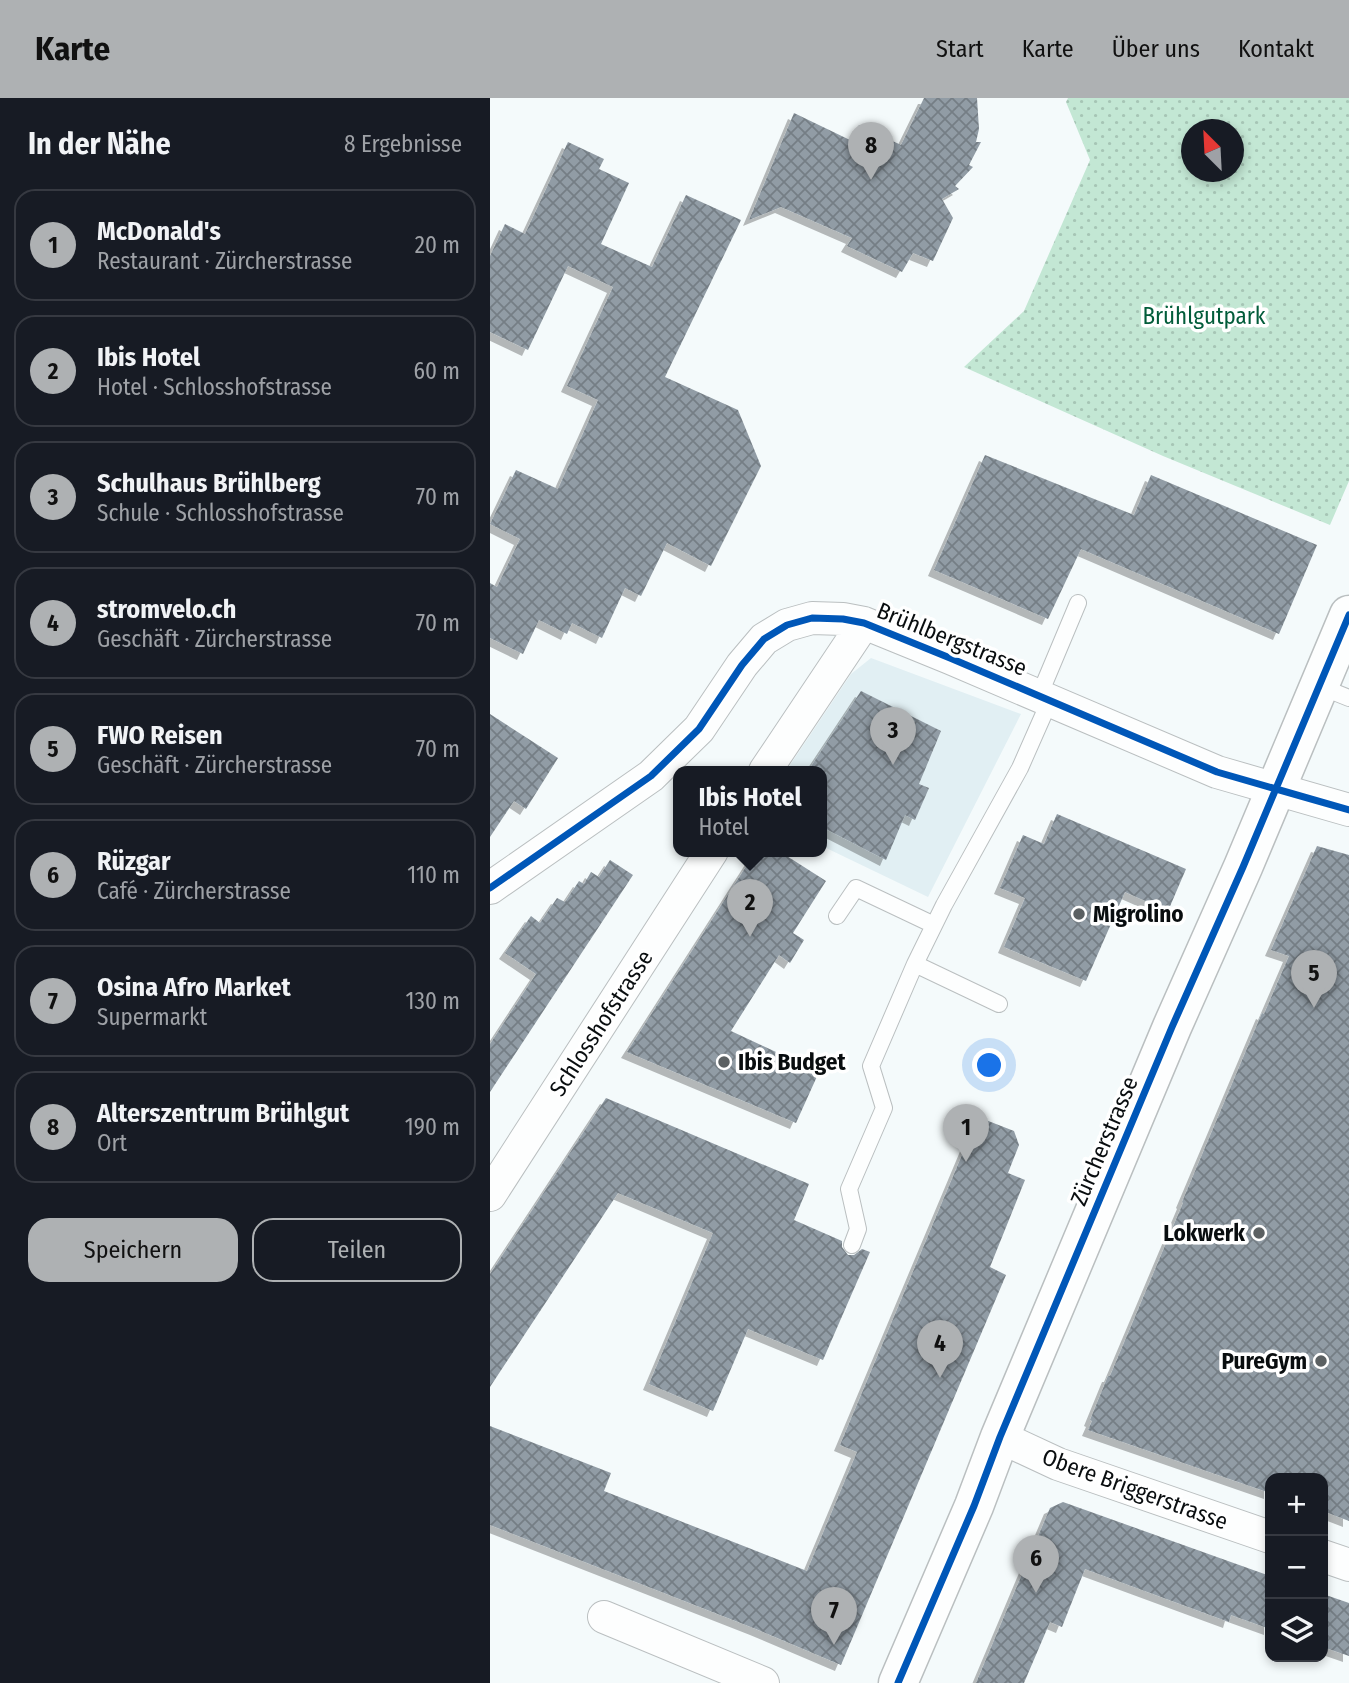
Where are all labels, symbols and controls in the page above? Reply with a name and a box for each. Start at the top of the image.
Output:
text: Karte [35,29,110,69]
text: Start [936,35,984,63]
text: Karte [1022,35,1074,63]
text: Über uns [1112,35,1200,63]
text: Kontakt [1238,35,1314,63]
north arrow [1181,119,1244,182]
pin: 8 [848,122,894,180]
text: In der Nähe [28,126,171,162]
text: 8 Ergebnisse [344,130,462,158]
text: McDonald's [97,216,221,247]
text: 1 [48,231,58,259]
text: 20 m [415,231,460,259]
text: Restaurant · Zürcherstrasse [97,247,352,275]
park label: Brühlgutpark [1142,302,1266,330]
text: Ibis Hotel [97,342,200,373]
text: 2 [48,357,58,385]
text: 60 m [414,357,460,385]
text: Hotel · Schlosshofstrasse [97,373,332,401]
text: Schulhaus Brühlberg [97,468,321,499]
text: 3 [48,483,58,511]
text: 70 m [416,483,460,511]
text: Schule · Schlosshofstrasse [97,499,344,527]
text: stromvelo.ch [97,594,236,625]
street label: Brühlbergstrasse [873,596,1031,682]
text: 4 [47,609,59,637]
text: 70 m [416,609,460,637]
text: Geschäft · Zürcherstrasse [97,625,332,653]
pin: 3 [870,707,916,765]
text: FWO Reisen [97,720,223,751]
text: 5 [47,735,59,763]
text: 70 m [416,735,460,763]
text: Geschäft · Zürcherstrasse [97,751,332,779]
popup [673,766,827,857]
text: Ibis Hotel [698,782,802,813]
text: Hotel [698,813,749,841]
text: Rüzgar [97,846,171,877]
text: 6 [47,861,59,889]
text: 110 m [407,861,460,889]
text: Café · Zürcherstrasse [97,877,291,905]
pin: 2 [727,879,773,937]
place label: Migrolino [1093,900,1184,928]
marker: Migrolino [1071,906,1087,922]
street label: Schlosshofstrasse [543,945,659,1101]
pin: 5 [1291,950,1337,1008]
text: Osina Afro Market [97,972,291,1003]
text: 7 [48,987,58,1015]
text: 130 m [406,987,460,1015]
text: Supermarkt [97,1003,207,1031]
place label: Ibis Budget [738,1048,846,1076]
your location [972,1048,1006,1082]
marker: Ibis Budget [716,1054,732,1070]
street label: Zürcherstrasse [1064,1072,1144,1210]
text: Alterszentrum Brühlgut [97,1098,349,1129]
pin: 1 [943,1104,989,1162]
text: 8 [47,1113,59,1141]
text: 190 m [405,1113,460,1141]
text: Ort [97,1129,127,1157]
button: Speichern [28,1218,238,1282]
button: Teilen [252,1218,462,1282]
place label: Lokwerk [1163,1219,1245,1247]
marker: Lokwerk [1251,1225,1267,1241]
pin: 4 [917,1320,963,1378]
place label: PureGym [1222,1347,1307,1375]
marker: PureGym [1313,1353,1329,1369]
street label: Obere Briggerstrasse [1038,1442,1232,1536]
map controls [1265,1473,1328,1662]
button: + [1265,1473,1328,1536]
pin: 6 [1013,1535,1059,1593]
button: − [1265,1536,1328,1599]
pin: 7 [811,1587,857,1645]
button: layers [1265,1599,1328,1662]

